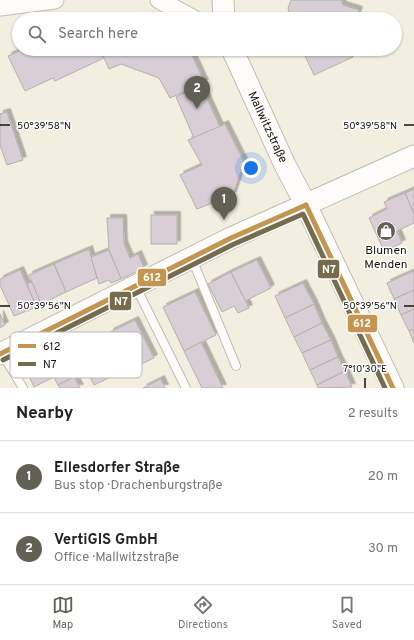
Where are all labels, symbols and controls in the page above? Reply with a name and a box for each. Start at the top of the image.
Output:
search box [12,12,402,56]
icon: search [26,23,48,45]
text: Search here [58,25,138,44]
pin: 2 [184,76,210,109]
street label: Mallwitzstraße [244,89,291,166]
text: 50°39'58"N [17,120,71,133]
text: 50°39'58"N [343,120,397,133]
your location [241,158,261,178]
pin: 1 [211,187,237,220]
shop icon: Blumen Menden [375,220,397,242]
place label: Blumen Menden [364,243,408,273]
line badge: N7 [317,259,340,279]
text: N7 [322,263,336,277]
line badge: 612 [137,268,167,287]
text: 612 [143,271,161,285]
line badge: N7 [109,291,132,311]
text: N7 [114,295,128,309]
text: 50°39'56"N [17,300,71,313]
text: 50°39'56"N [343,300,397,313]
line badge: 612 [347,314,378,333]
text: 612 [353,317,371,331]
legend [10,332,142,378]
text: 612 [43,340,60,354]
text: N7 [43,358,57,372]
text: 7°10'30"E [343,363,387,376]
text: Nearby [16,403,73,425]
text: 2 results [348,406,398,422]
text: Ellesdorfer Straße [54,459,180,478]
text: 1 [26,469,32,485]
text: 20 m [368,469,398,485]
text: Bus stop · Drachenburgstraße [54,478,223,494]
text: VertiGIS GmbH [54,531,158,550]
text: 2 [25,541,33,557]
text: 30 m [368,541,398,557]
text: Office · Mallwitzstraße [54,550,179,566]
tab: Map [52,594,74,632]
tab: Directions [178,594,228,632]
tab: Saved [332,594,362,632]

